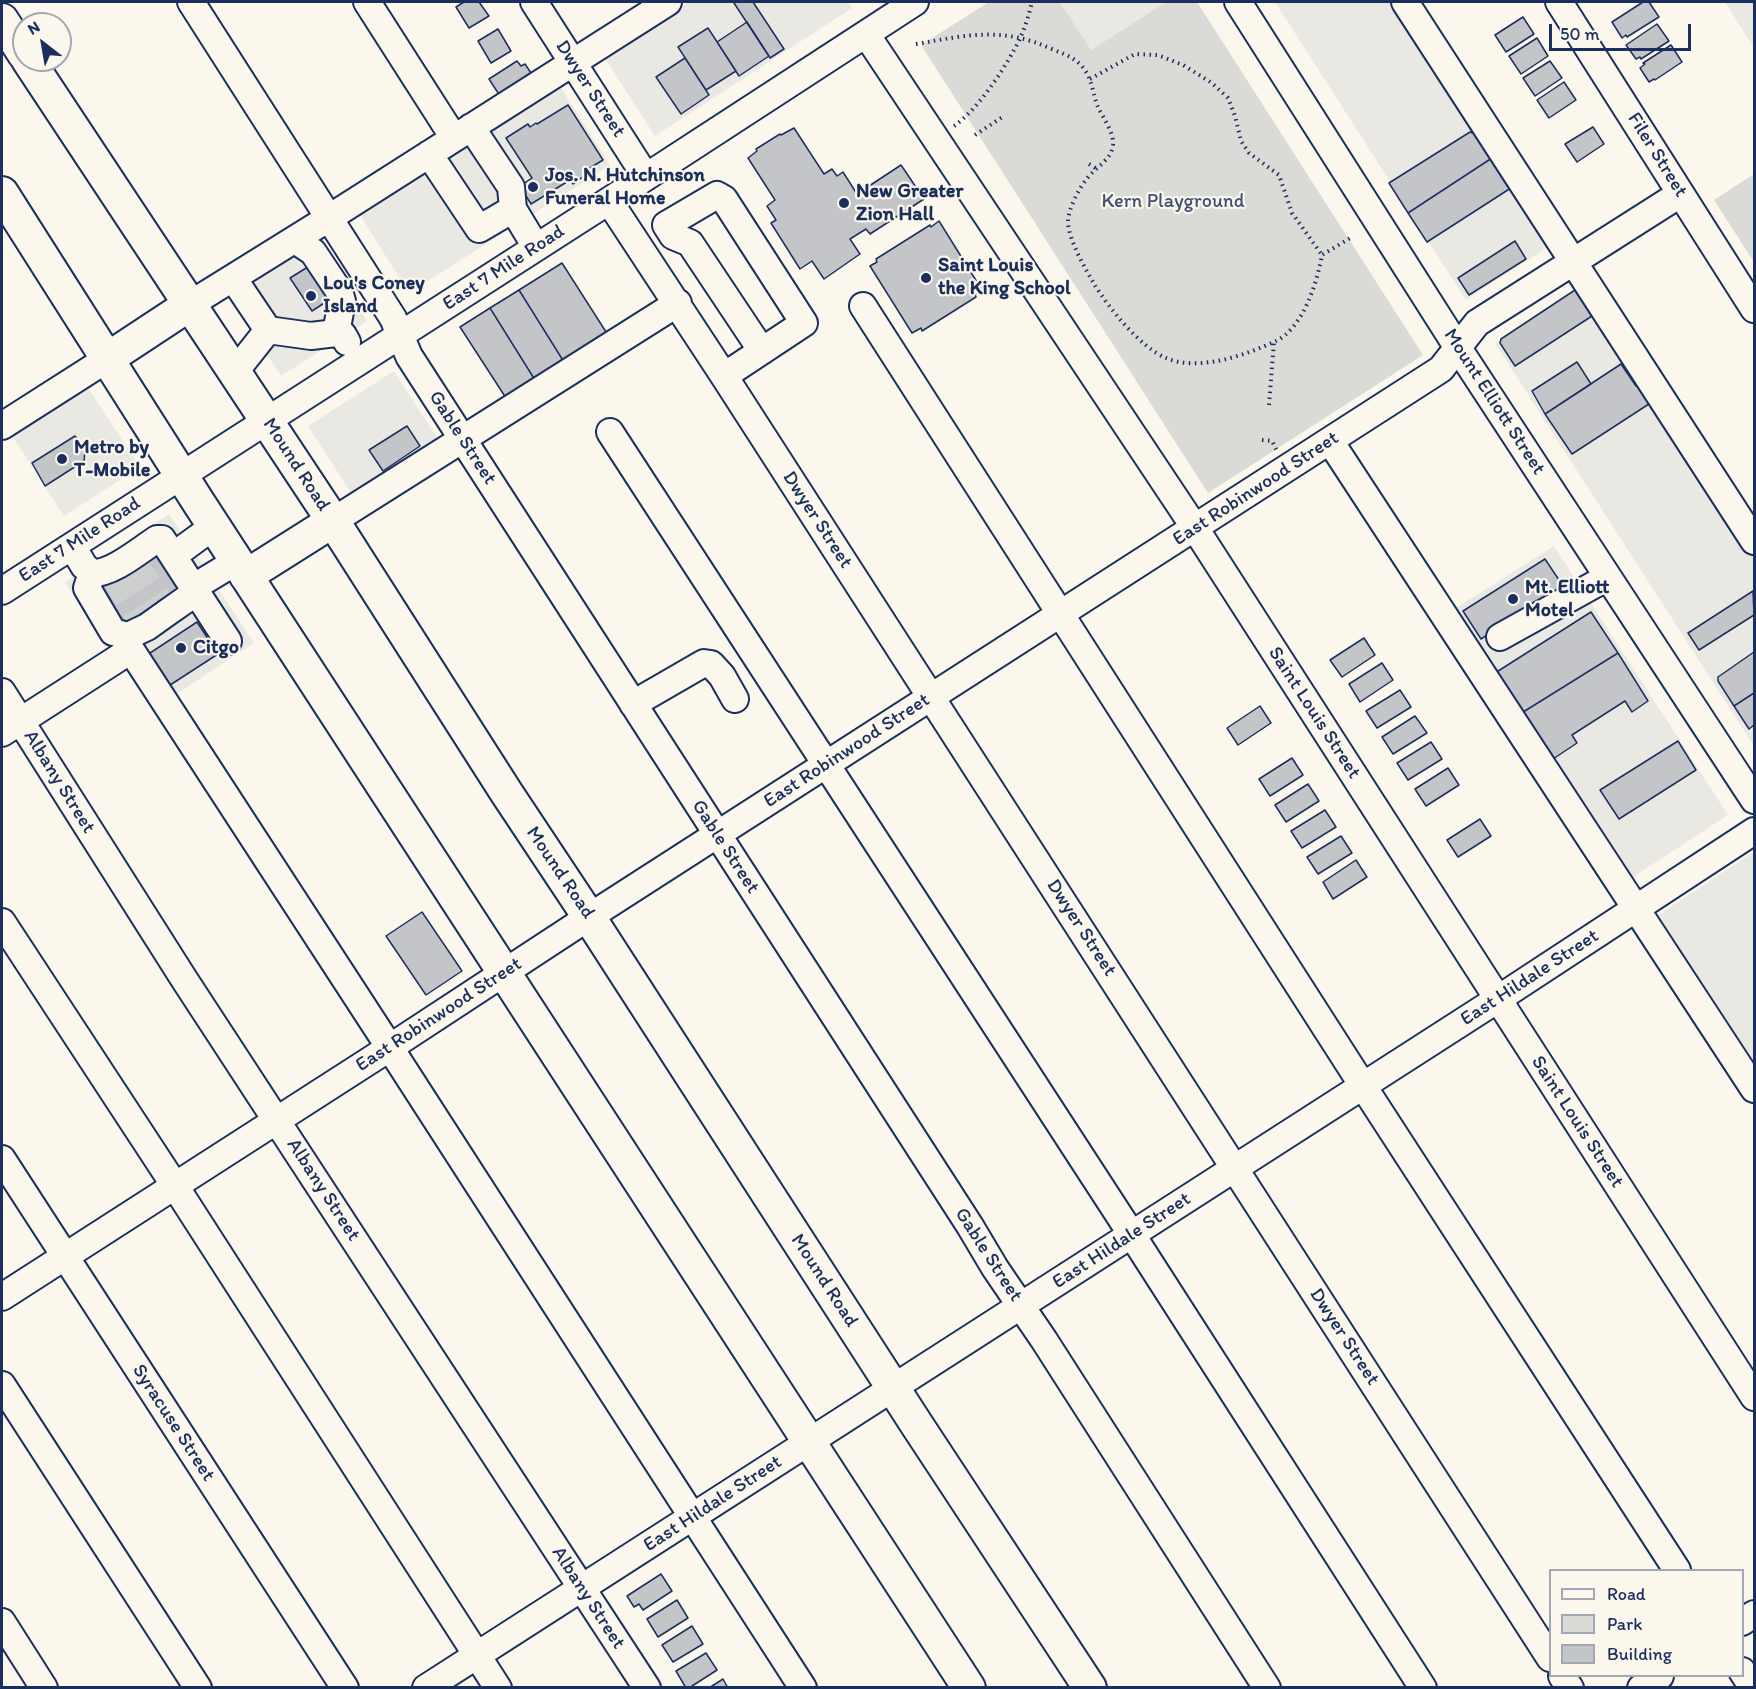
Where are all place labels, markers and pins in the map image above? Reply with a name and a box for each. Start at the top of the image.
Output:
place label: Jos. N. Hutchinson Funeral Home [545,164,705,211]
marker: Jos. N. Hutchinson Funeral Home [526,180,540,194]
place label: New Greater Zion Hall [856,180,963,227]
marker: New Greater Zion Hall [837,196,851,210]
place label: Saint Louis the King School [938,254,1071,301]
marker: Saint Louis the King School [919,271,933,285]
place label: Lou's Coney Island [323,272,425,319]
marker: Lou's Coney Island [304,289,318,303]
place label: Metro by T-Mobile [74,436,150,483]
marker: Metro by T-Mobile [55,452,69,466]
place label: Mt. Elliott Motel [1525,576,1610,623]
marker: Mt. Elliott Motel [1506,592,1520,606]
place label: Citgo [193,636,239,660]
marker: Citgo [174,641,188,655]

